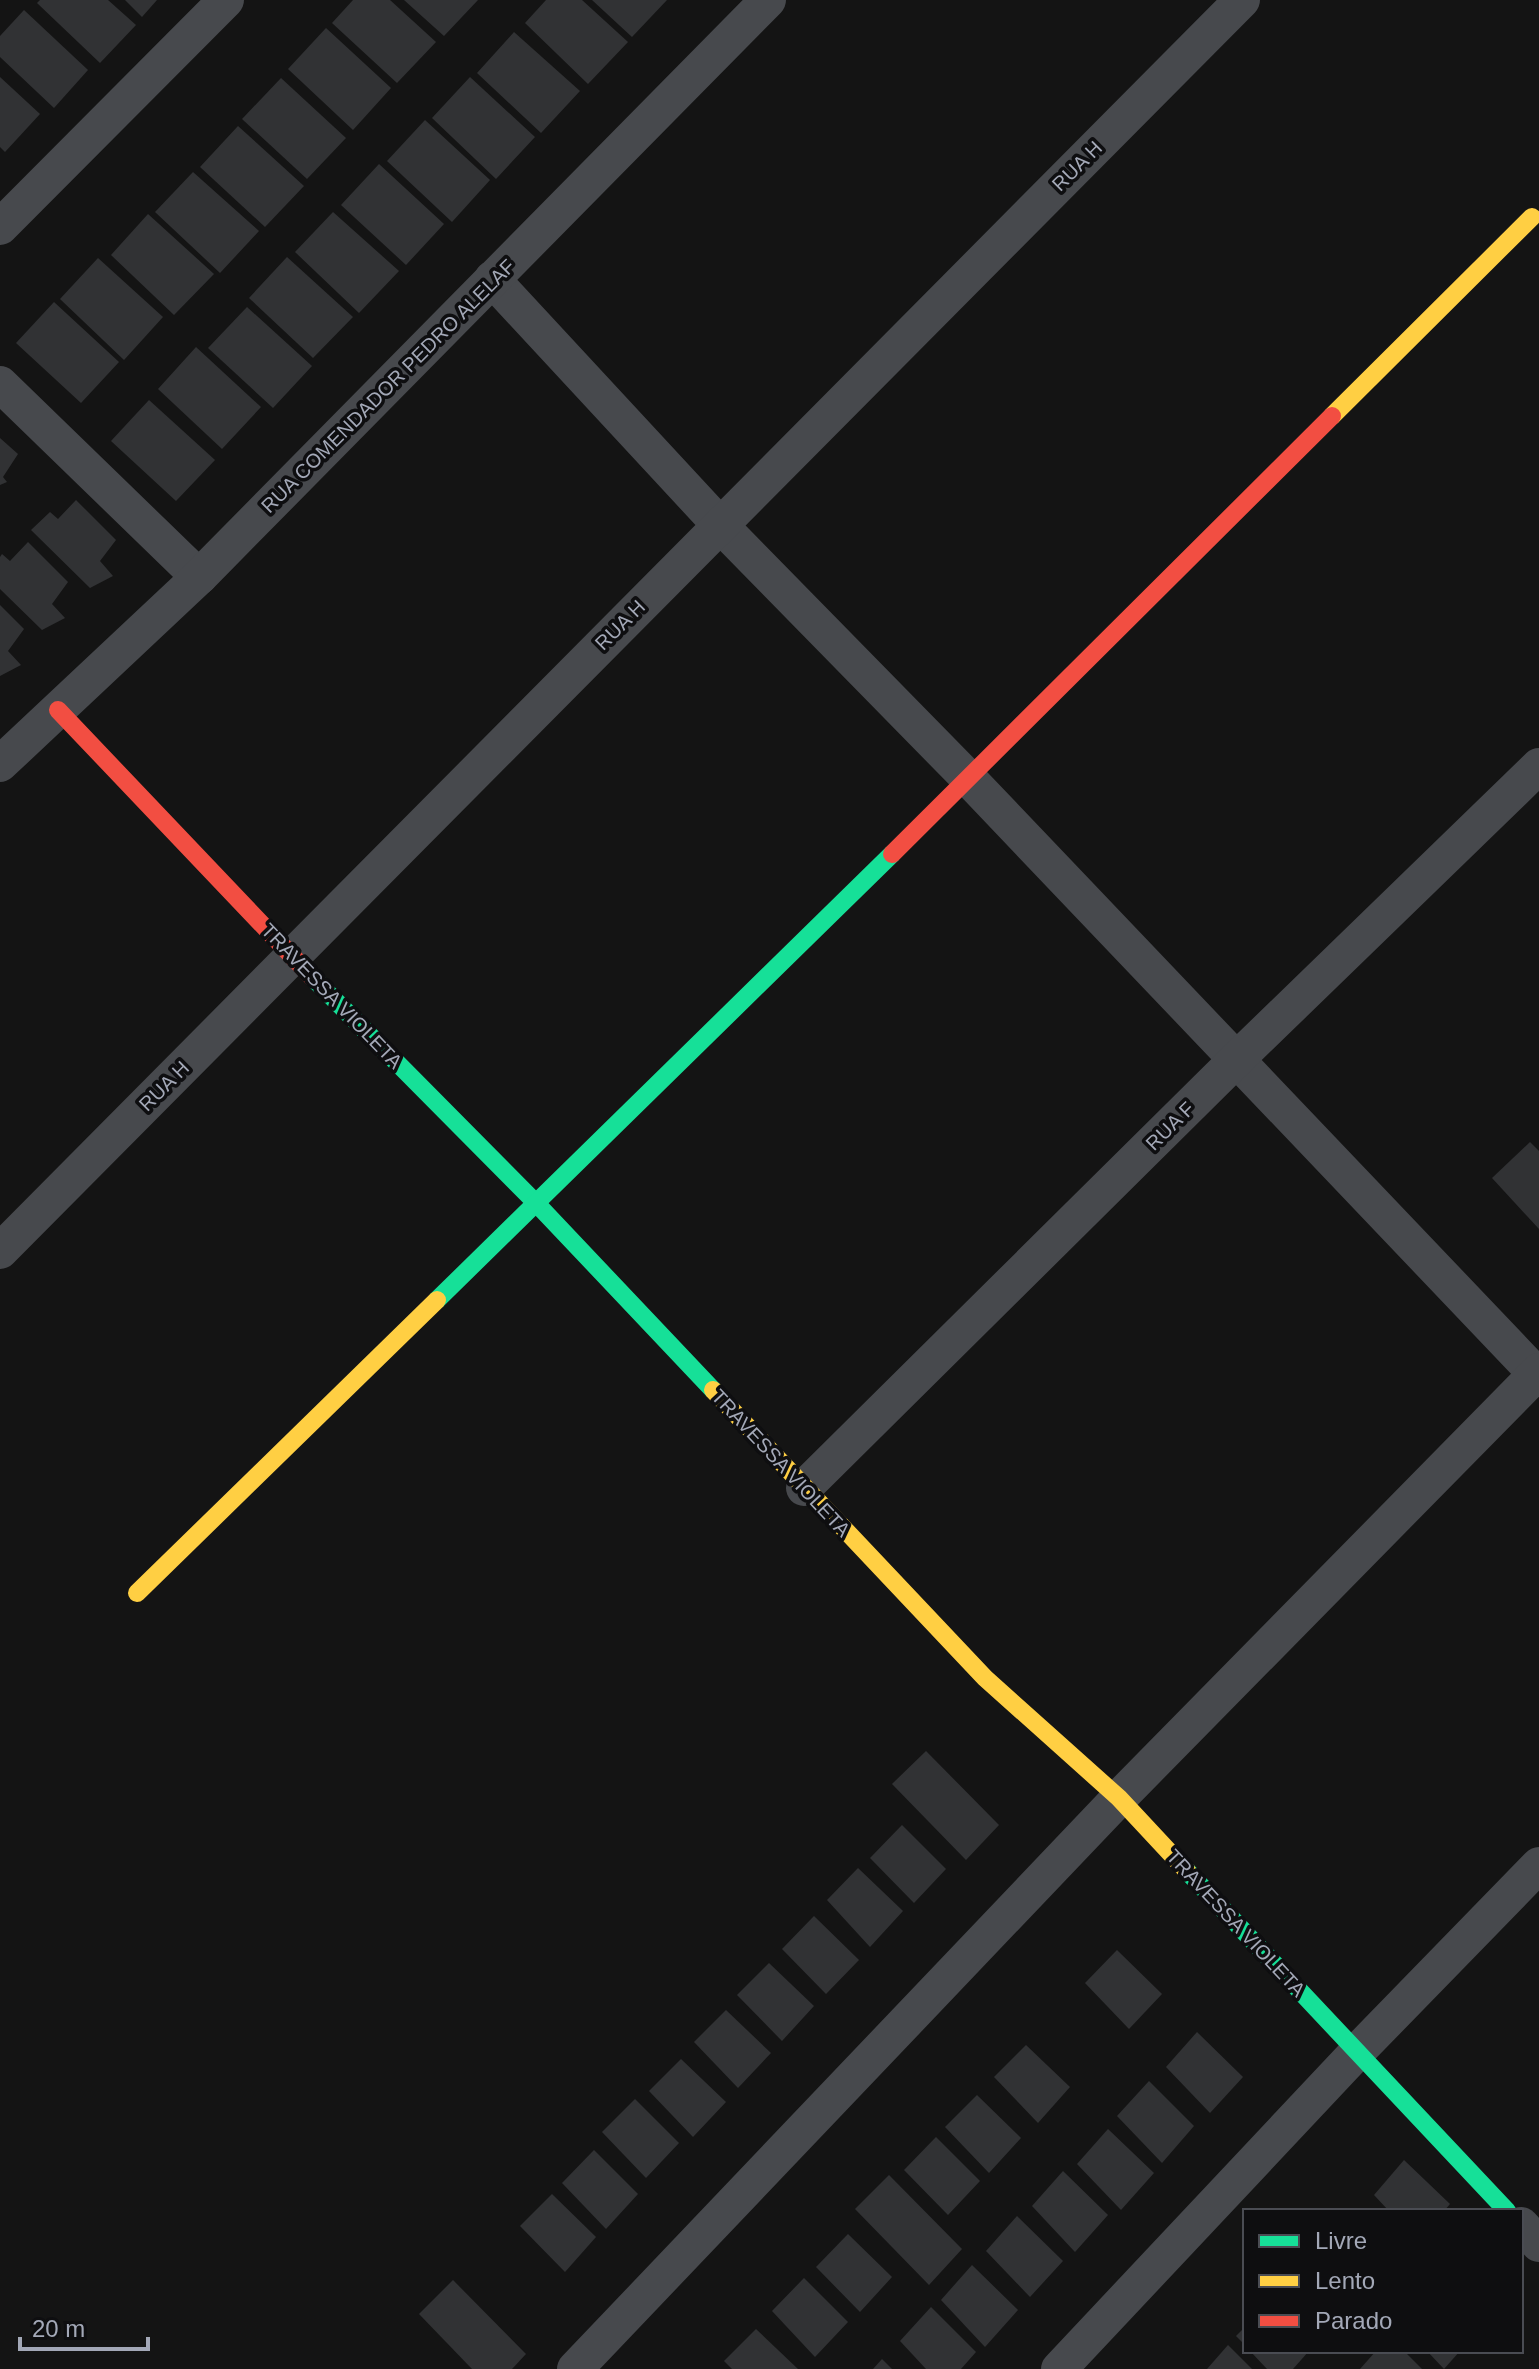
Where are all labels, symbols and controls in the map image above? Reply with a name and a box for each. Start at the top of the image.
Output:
street label: RUA H [1048,137,1106,195]
street label: RUA COMENDADOR PEDRO ALELAF [257,255,519,517]
street label: RUA H [591,596,649,654]
street label: TRAVESSA VIOLETA [257,919,407,1073]
street label: RUA H [135,1057,193,1115]
street label: RUA F [1141,1097,1199,1155]
street label: TRAVESSA VIOLETA [707,1385,855,1541]
street label: TRAVESSA VIOLETA [1162,1845,1310,2001]
legend [1243,2209,1523,2353]
text: Livre [1315,2227,1367,2254]
text: Lento [1315,2267,1375,2294]
scale bar [20,2301,148,2351]
text: Parado [1315,2307,1392,2334]
text: 20 m [32,2315,85,2342]

